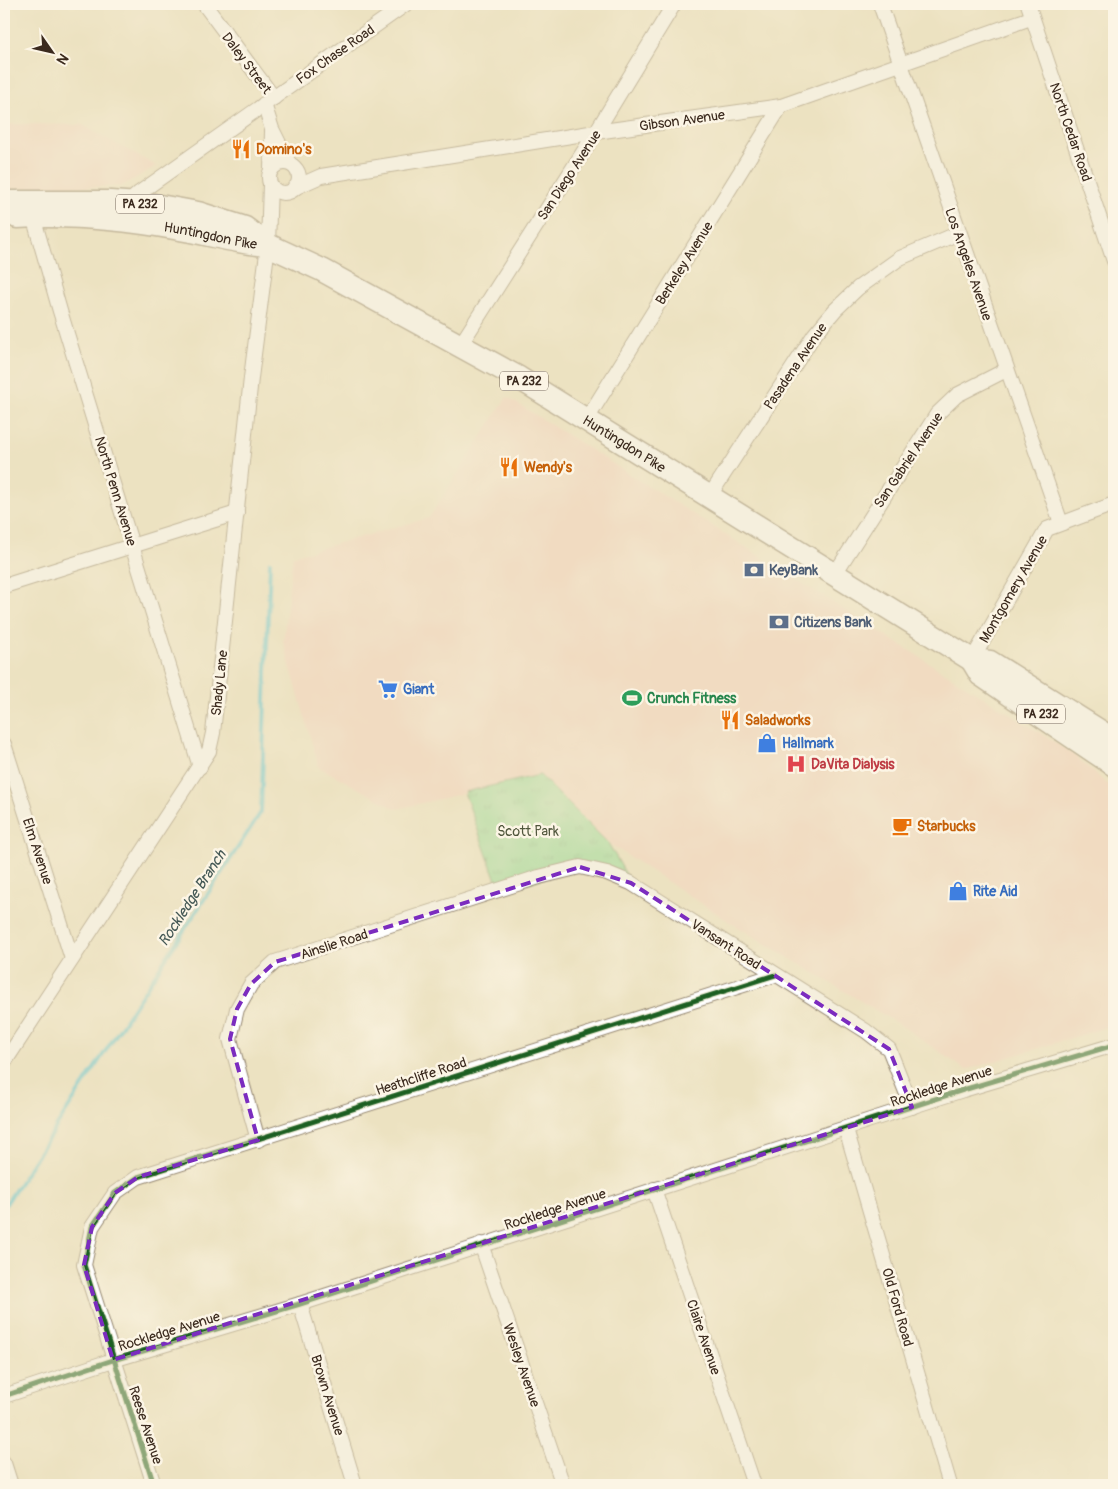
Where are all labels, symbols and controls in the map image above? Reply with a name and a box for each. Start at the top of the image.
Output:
street label: Fox Chase Road [293,21,378,88]
north arrow [28,28,78,78]
street label: Daley Street [218,29,275,98]
text: N [53,50,72,68]
street label: North Cedar Road [1046,81,1095,184]
street label: Gibson Avenue [638,106,726,135]
street label: San Diego Avenue [534,127,605,224]
restaurant icon: Domino's [230,138,252,160]
place label: Domino's [256,141,312,158]
road number: PA 232 [116,194,164,213]
street label: Los Angeles Avenue [941,205,996,323]
street label: Huntingdon Pike [163,218,258,253]
street label: Berkeley Avenue [652,218,717,308]
street label: Pasadena Avenue [760,320,831,413]
road number: PA 232 [500,372,548,391]
street label: San Gabriel Avenue [870,409,947,511]
street label: Huntingdon Pike [579,412,669,476]
street label: North Penn Avenue [91,434,140,548]
restaurant icon: Wendy's [498,456,520,478]
place label: Wendy's [524,459,573,476]
street label: Montgomery Avenue [976,532,1051,646]
bank icon: KeyBank [743,559,765,581]
place label: KeyBank [769,562,818,579]
bank icon: Citizens Bank [768,611,790,633]
place label: Citizens Bank [794,614,872,631]
street label: Shady Lane [208,649,231,717]
supermarket icon: Giant [377,678,399,700]
place label: Giant [403,681,435,698]
sports icon: Crunch Fitness [621,687,643,709]
place label: Crunch Fitness [647,690,737,707]
road number: PA 232 [1017,704,1065,724]
restaurant icon: Saladworks [719,709,741,731]
place label: Saladworks [745,712,811,729]
shop icon: Hallmark [756,732,778,754]
place label: Hallmark [782,735,834,752]
hospital icon: DaVita Dialysis [785,753,807,775]
place label: DaVita Dialysis [811,756,895,773]
cafe icon: Starbucks [891,815,913,837]
street label: Elm Avenue [19,816,56,887]
place label: Starbucks [917,818,976,835]
park label: Scott Park [497,823,559,840]
water label: Rockledge Branch [154,846,231,950]
shop icon: Rite Aid [947,880,969,902]
place label: Rite Aid [973,883,1018,900]
street label: Vansant Road [688,916,764,973]
street label: Ainslie Road [298,926,370,963]
street label: Heathcliffe Road [374,1054,469,1099]
street label: Rockledge Avenue [888,1062,994,1111]
street label: Rockledge Avenue [502,1185,608,1234]
street label: Old Ford Road [878,1266,917,1349]
street label: Claire Avenue [683,1297,724,1377]
street label: Rockledge Avenue [116,1308,222,1355]
street label: Wesley Avenue [499,1321,544,1409]
street label: Brown Avenue [307,1353,348,1438]
street label: Reese Avenue [125,1384,166,1466]

